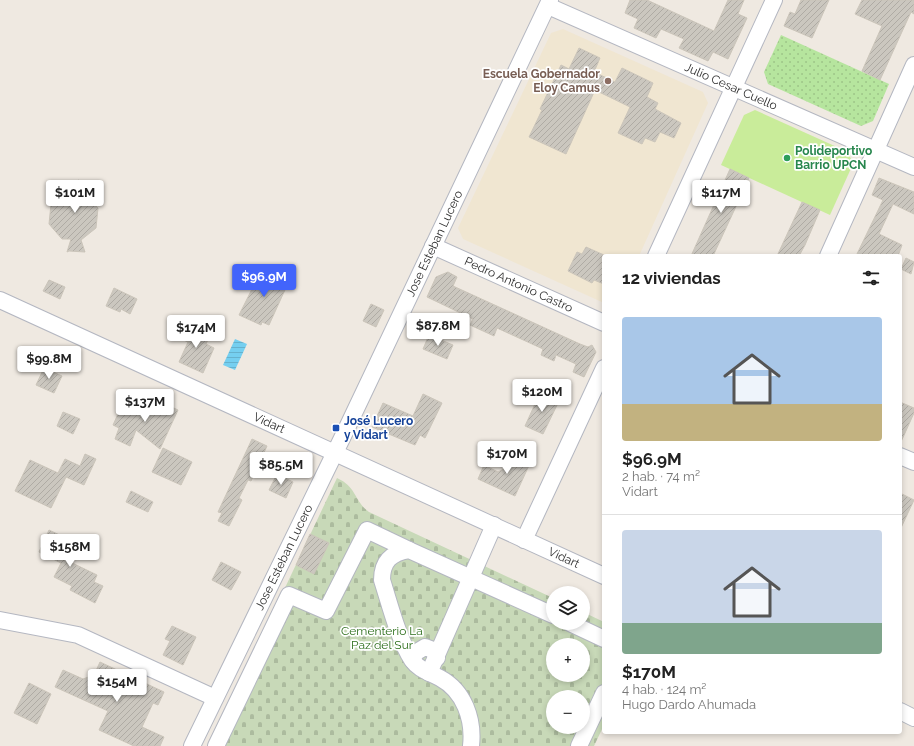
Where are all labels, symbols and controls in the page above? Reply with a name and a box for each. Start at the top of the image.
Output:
street label: Julio Cesar Cuello [683,60,780,113]
place label: Escuela Gobernador Eloy Camus [483,67,600,95]
marker: Escuela Gobernador Eloy Camus [603,76,613,86]
place label: Polideportivo Barrio UPCN [795,144,872,172]
marker: Polideportivo Barrio UPCN [782,153,792,163]
pin: $101M [47,180,103,214]
pin: $117M [693,180,749,214]
text: $101M [55,185,95,200]
text: $117M [701,185,741,200]
street label: Jose Esteban Lucero [403,188,466,299]
street label: Pedro Antonio Castro [462,254,575,315]
pin: $96.9M [231,264,297,298]
icon: filters [860,267,882,289]
text: 12 viviendas [622,268,721,288]
text: $96.9M [241,269,287,284]
pin: $87.8M [405,313,471,347]
pin: $174M [168,315,224,349]
text: $87.8M [416,318,460,333]
text: $174M [176,320,216,335]
icon: home [716,343,788,415]
pin: $99.8M [16,346,82,380]
text: $99.8M [26,351,72,366]
pin: $120M [514,379,570,413]
text: $120M [521,384,563,399]
pin: $137M [117,389,173,423]
text: $137M [125,394,165,409]
street label: Vidart [251,410,287,436]
place label: José Lucero y Vidart [344,414,413,442]
marker: José Lucero y Vidart [331,423,341,433]
pin: $170M [479,441,535,475]
text: $170M [486,446,528,461]
text: $96.9M [622,449,682,469]
pin: $85.5M [248,452,314,486]
text: $85.5M [259,457,303,472]
text: 2 hab. · 74 m² [622,469,700,484]
text: Vidart [622,484,658,499]
street label: Jose Esteban Lucero [252,502,316,612]
pin: $158M [42,534,98,568]
text: $158M [50,539,90,554]
street label: Vidart [546,544,582,571]
icon: home [716,556,788,628]
map controls [546,586,590,734]
button: layers [546,586,590,630]
park label: Cementerio La Paz del Sur [341,624,423,652]
button: + [546,638,590,682]
text: $170M [622,662,676,682]
pin: $154M [89,669,145,703]
text: $154M [97,674,137,689]
text: 4 hab. · 124 m² [622,682,706,697]
button: − [546,690,590,734]
text: Hugo Dardo Ahumada [622,697,756,712]

